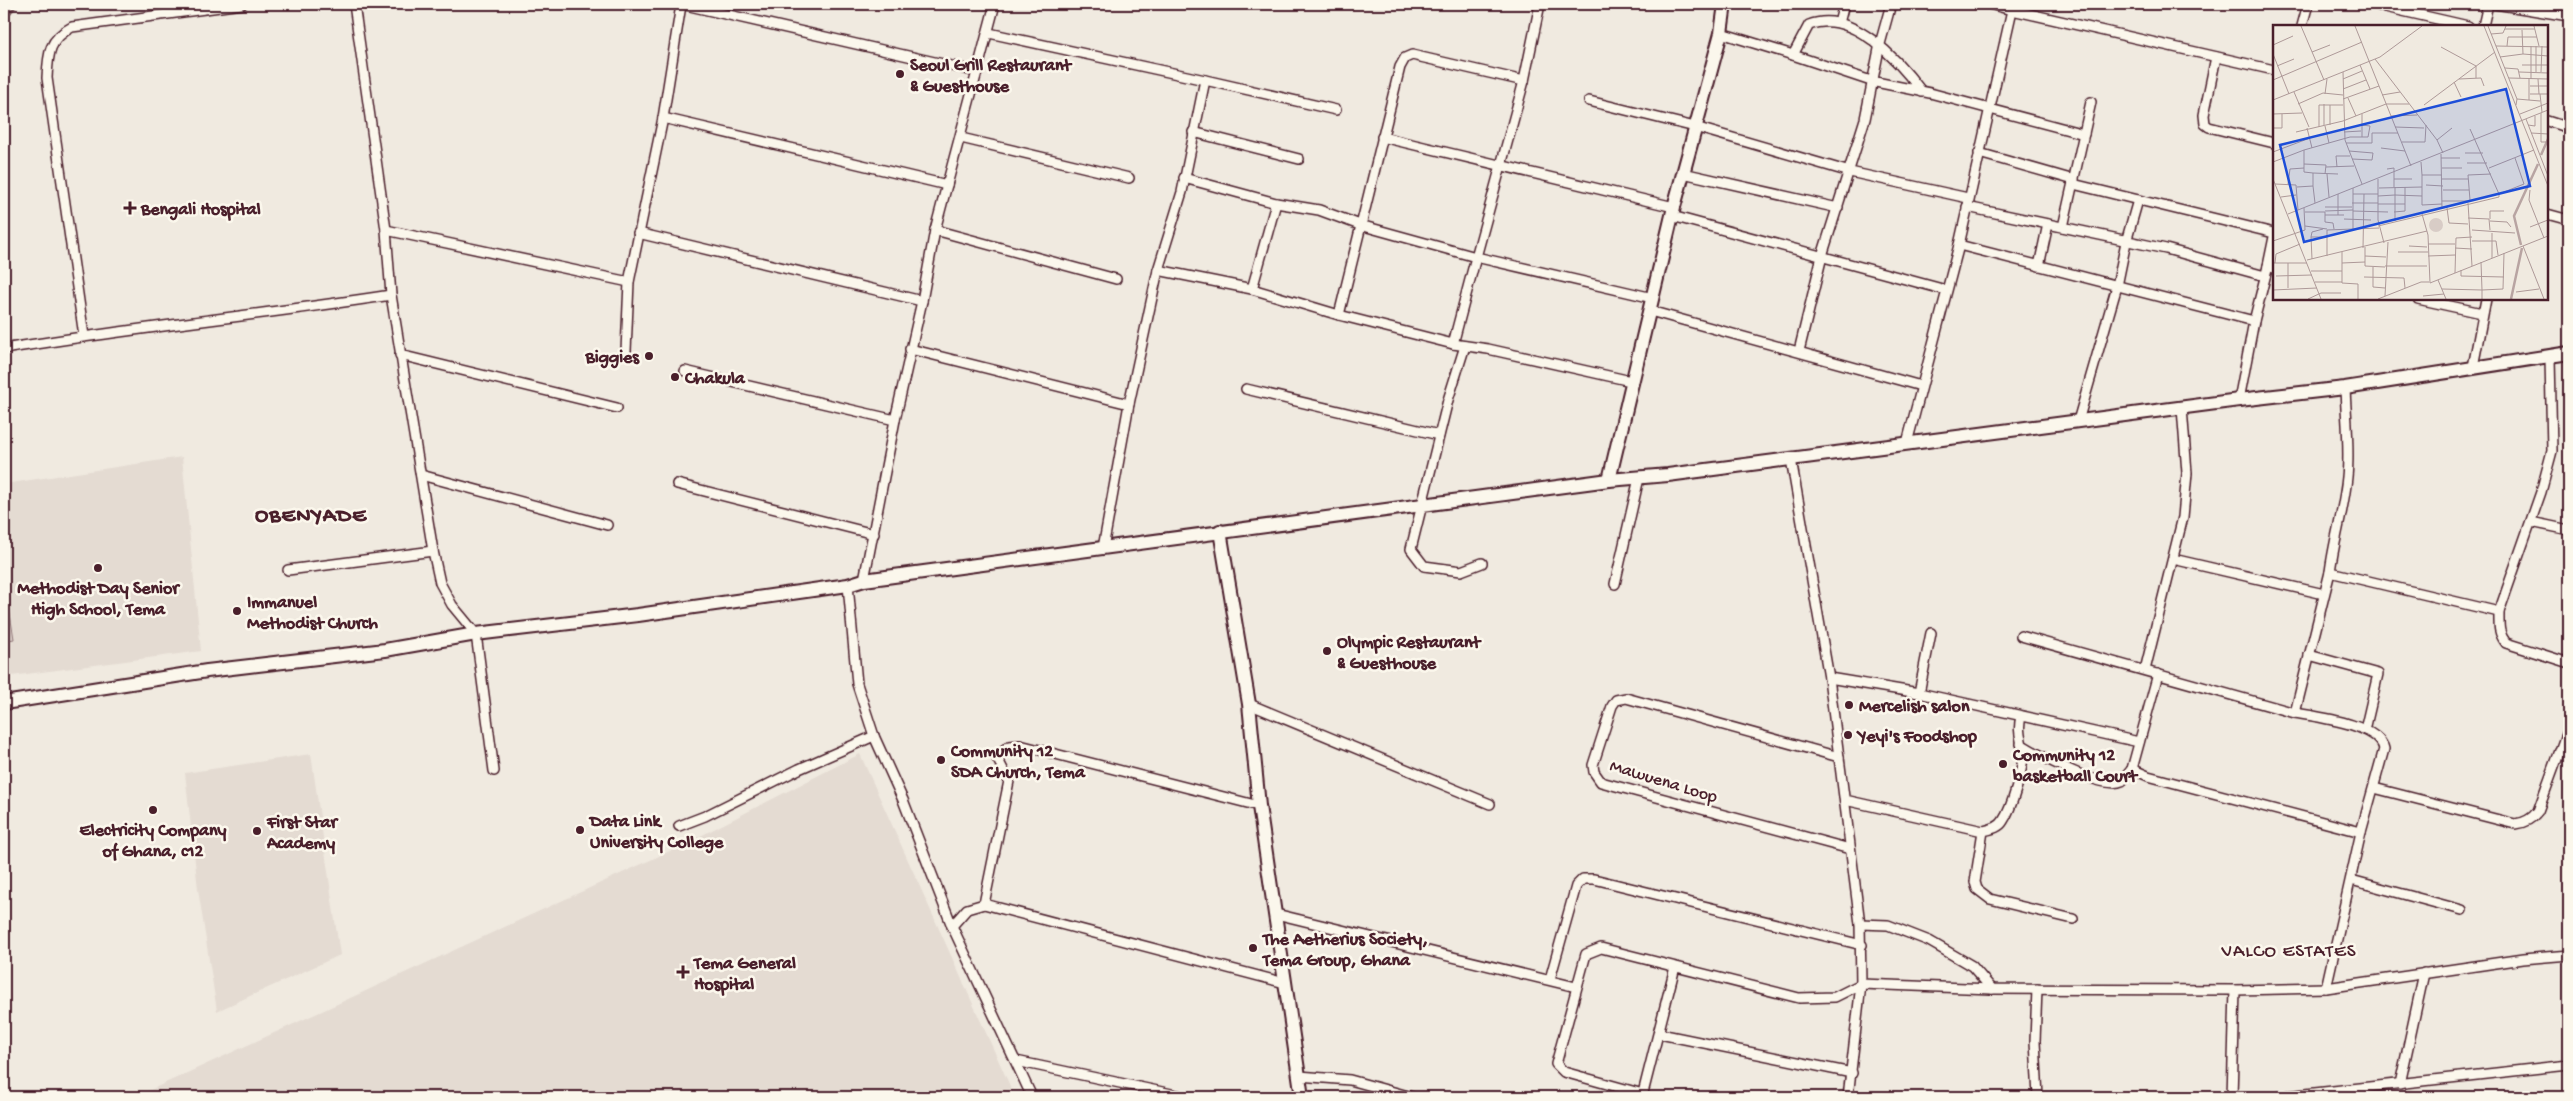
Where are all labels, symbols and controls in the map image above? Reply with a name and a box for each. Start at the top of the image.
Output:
inset map [2273,25,2548,300]
place label: Seoul Grill Restaurant & Guesthouse [910,56,1073,98]
marker: Seoul Grill Restaurant & Guesthouse [894,68,906,80]
place label: Bengali Hospital [140,200,261,221]
marker: Bengali Hospital [123,201,137,215]
place label: Biggies [585,348,640,369]
marker: Biggies [643,350,655,362]
place label: Chakula [684,369,746,390]
marker: Chakula [669,371,681,383]
district label: OBENYADE [255,504,367,530]
marker: Methodist Day Senior High School, Tema [92,562,104,574]
place label: Methodist Day Senior High School, Tema [17,579,181,621]
place label: Immanuel Methodist Church [247,593,378,635]
marker: Immanuel Methodist Church [231,605,243,617]
place label: Olympic Restaurant & Guesthouse [1337,633,1482,675]
marker: Olympic Restaurant & Guesthouse [1321,645,1333,657]
place label: Mercelish salon [1859,697,1970,718]
marker: Mercelish salon [1843,699,1855,711]
place label: Yeyi's Foodshop [1856,727,1977,748]
marker: Yeyi's Foodshop [1842,729,1854,741]
place label: Community 12 SDA Church, Tema [950,742,1086,784]
place label: Community 12 basketball Court [2012,746,2138,788]
marker: Community 12 SDA Church, Tema [935,754,947,766]
street label: Mawuena Loop [1607,756,1720,809]
marker: Community 12 basketball Court [1997,758,2009,770]
marker: Electricity Company of Ghana, c12 [147,804,159,816]
place label: Data Link University College [588,812,724,854]
place label: First Star Academy [266,813,339,855]
place label: Electricity Company of Ghana, c12 [80,821,227,863]
marker: Data Link University College [574,824,586,836]
marker: First Star Academy [251,825,263,837]
place label: The Aetherius Society, Tema Group, Ghana [1261,930,1428,972]
district label: VALCO ESTATES [2220,941,2357,964]
marker: The Aetherius Society, Tema Group, Ghana [1247,942,1259,954]
place label: Tema General Hospital [692,954,796,996]
marker: Tema General Hospital [676,965,690,979]

